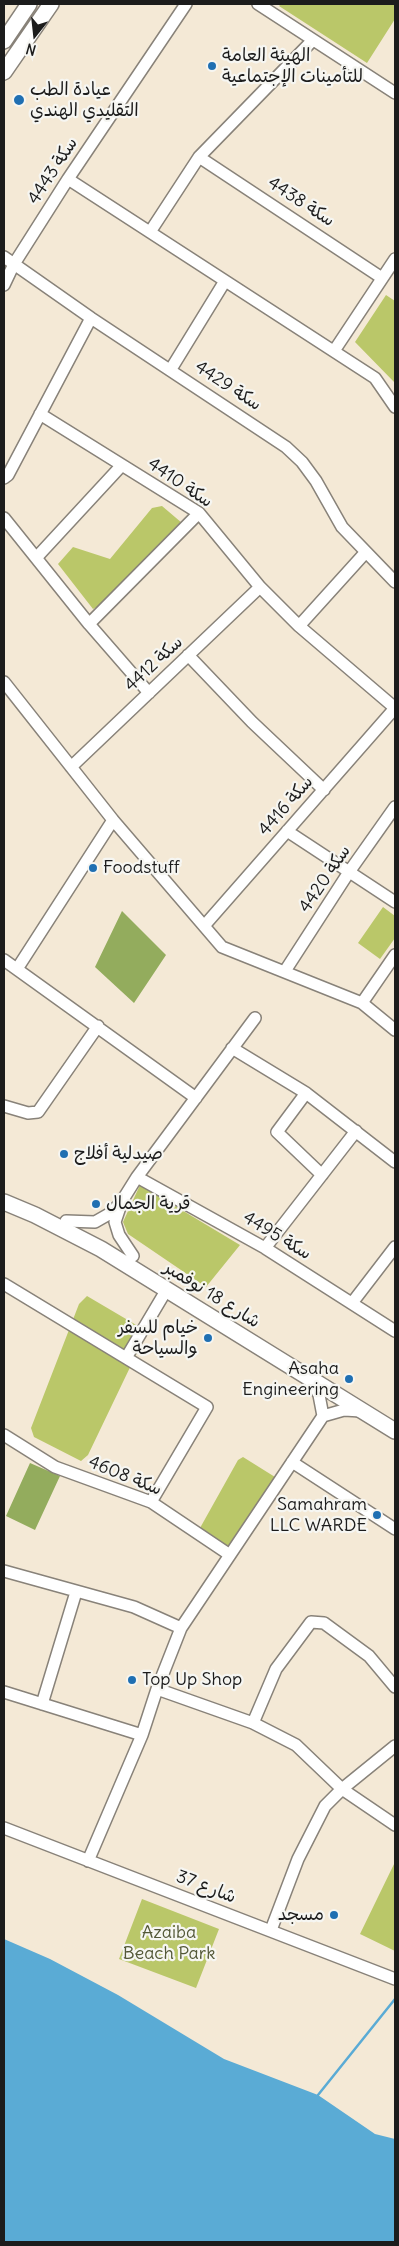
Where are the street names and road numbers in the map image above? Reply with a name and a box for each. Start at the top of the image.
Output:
street label: سكة 4443 [23,133,83,209]
street label: سكة 4438 [263,172,339,232]
street label: سكة 4429 [191,356,265,416]
street label: سكة 4410 [143,453,217,513]
street label: سكة 4412 [120,632,188,696]
street label: سكة 4416 [254,772,318,840]
street label: سكة 4420 [295,841,355,917]
street label: سكة 4495 [239,1207,315,1265]
street label: شارع 18 نوفمبر [160,1257,264,1333]
street label: سكة 4608 [85,1452,165,1500]
street label: شارع 37 [173,1866,239,1908]

